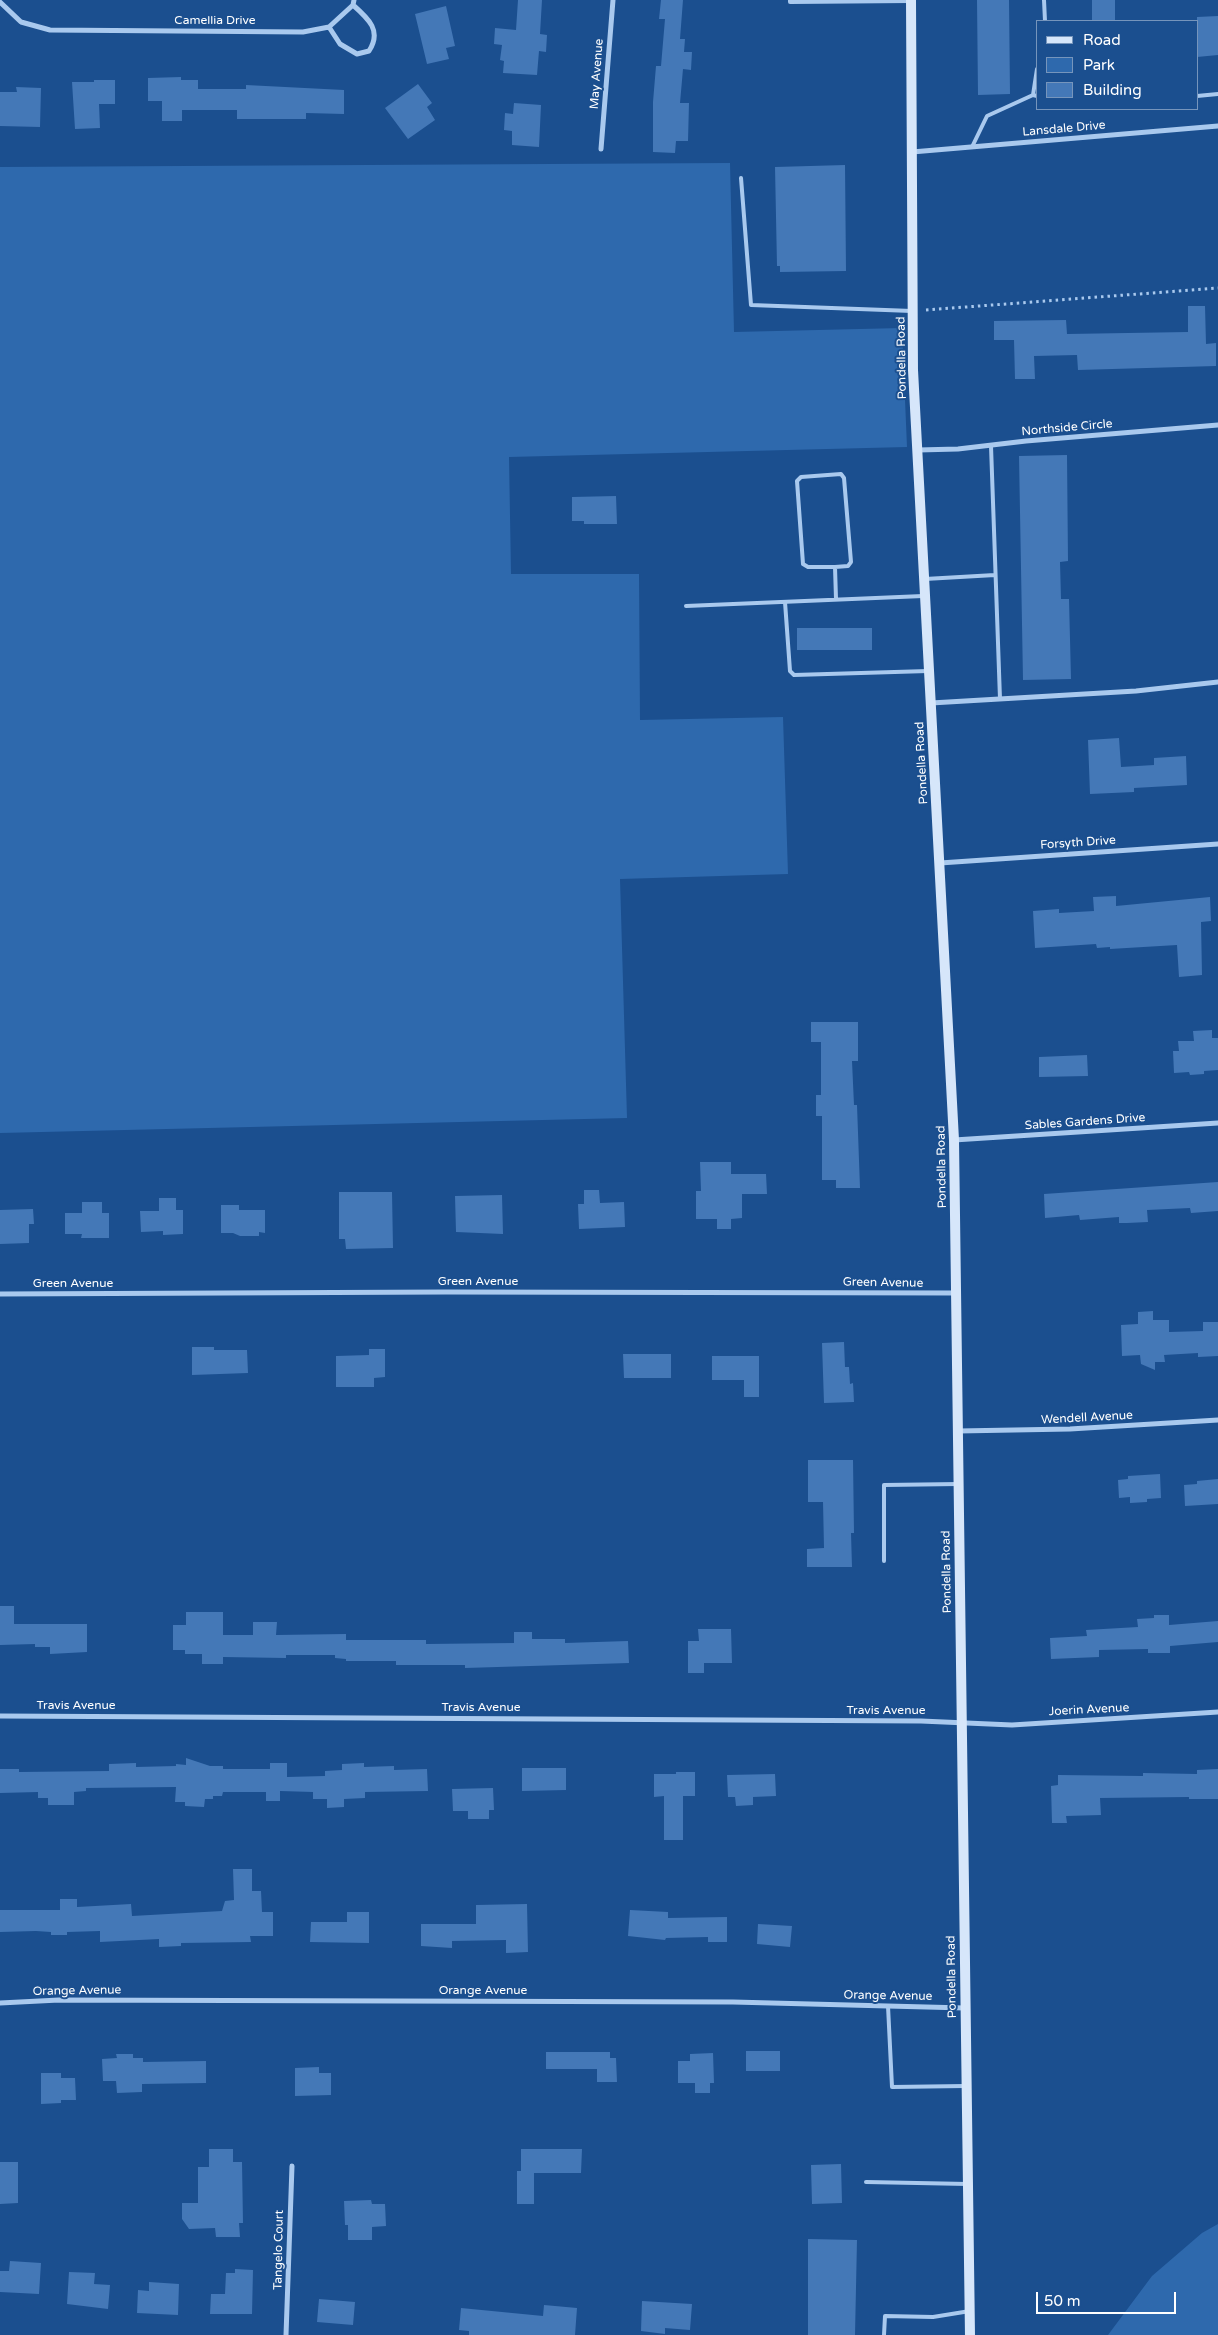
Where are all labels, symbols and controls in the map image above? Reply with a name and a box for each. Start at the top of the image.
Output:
street label: Camellia Drive [174,14,256,28]
legend [1036,20,1198,110]
text: Road [1083,31,1121,49]
street label: May Avenue [587,38,607,110]
text: Park [1083,56,1115,74]
text: Building [1083,81,1142,99]
street label: Lansdale Drive [1022,118,1106,140]
street label: Pondella Road [894,316,910,400]
street label: Northside Circle [1021,417,1113,439]
street label: Pondella Road [913,721,931,805]
street label: Forsyth Drive [1040,833,1116,853]
street label: Sables Gardens Drive [1024,1111,1146,1133]
street label: Pondella Road [934,1125,950,1209]
street label: Green Avenue [438,1275,518,1289]
street label: Green Avenue [843,1275,923,1291]
street label: Green Avenue [33,1277,113,1291]
street label: Wendell Avenue [1041,1408,1133,1428]
street label: Pondella Road [939,1530,955,1614]
street label: Travis Avenue [37,1699,115,1713]
street label: Travis Avenue [442,1701,520,1715]
street label: Joerin Avenue [1048,1701,1130,1719]
street label: Travis Avenue [847,1704,925,1718]
street label: Pondella Road [944,1935,960,2019]
street label: Orange Avenue [33,1983,121,1999]
street label: Orange Avenue [439,1984,527,1998]
street label: Orange Avenue [844,1988,932,2004]
street label: Tangelo Court [271,2210,287,2290]
scale bar [1038,2282,1178,2314]
text: 50 m [1044,2292,1081,2310]

